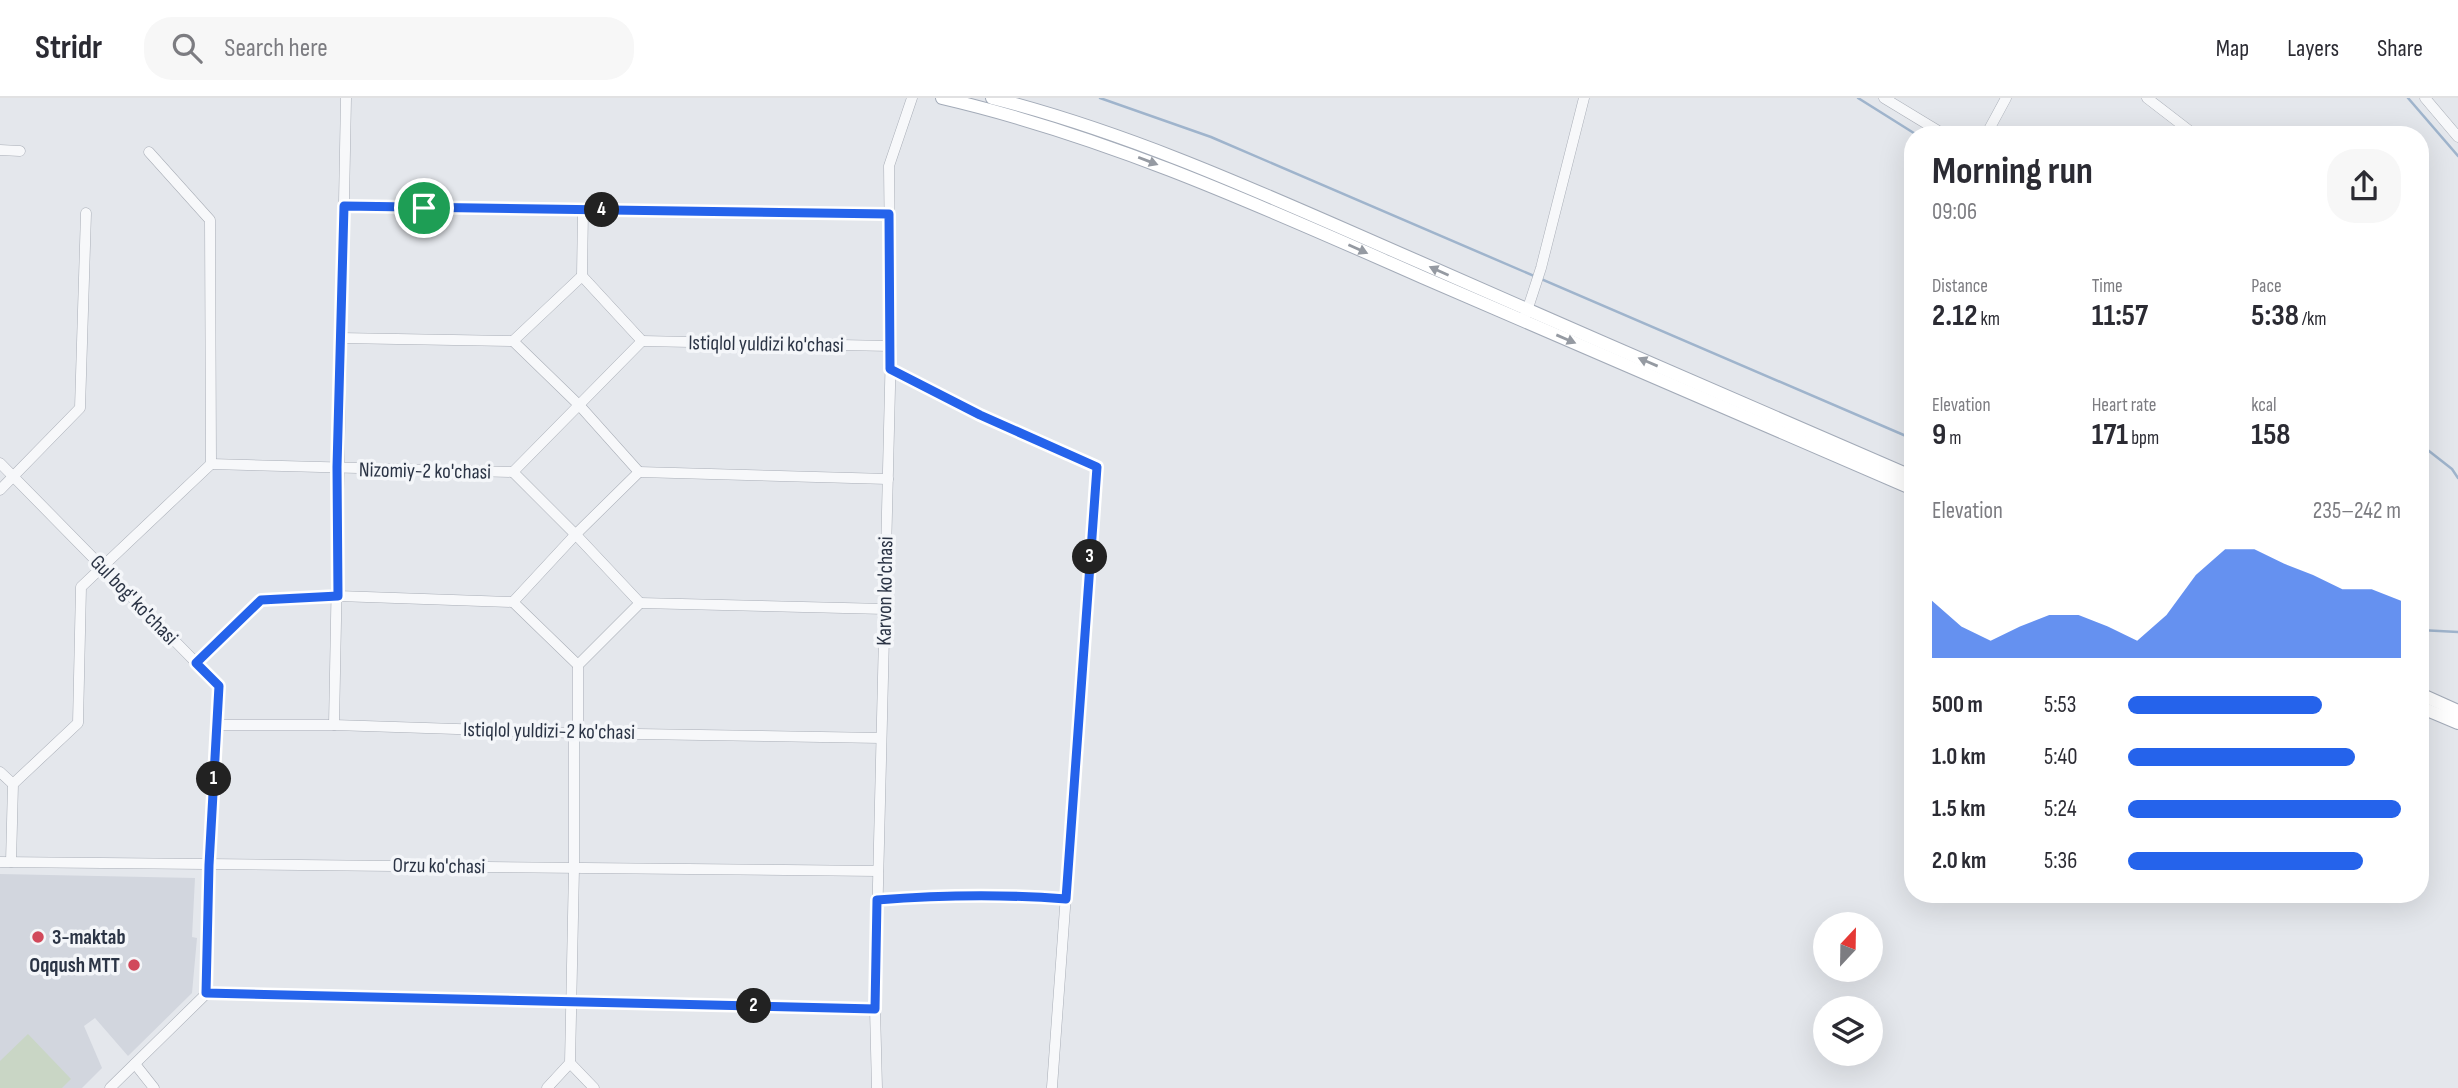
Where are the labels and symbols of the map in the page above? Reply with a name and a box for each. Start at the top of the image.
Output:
one-way arrow [1137,155,1158,166]
pin [394,178,454,238]
pin: 4 [584,192,620,228]
one-way arrow [1347,244,1368,255]
one-way arrow [1429,265,1450,276]
street label: Istiqlol yuldizi ko'chasi [688,330,844,358]
one-way arrow [1556,334,1577,345]
one-way arrow [1638,356,1658,368]
street label: Nizomiy-2 ko'chasi [359,457,491,485]
street label: Karvon ko'chasi [872,536,898,646]
pin: 3 [1072,540,1108,574]
street label: Gul bog' ko'chasi [85,550,183,650]
street label: Istiqlol yuldizi-2 ko'chasi [463,717,635,745]
pin: 1 [196,762,232,796]
street label: Orzu ko'chasi [392,853,486,879]
north arrow [1813,912,1883,982]
place label: 3-maktab [52,925,126,950]
marker: 3-maktab [30,929,46,945]
place label: Oqqush MTT [29,953,120,978]
marker: Oqqush MTT [126,957,142,973]
pin: 2 [736,988,772,1024]

